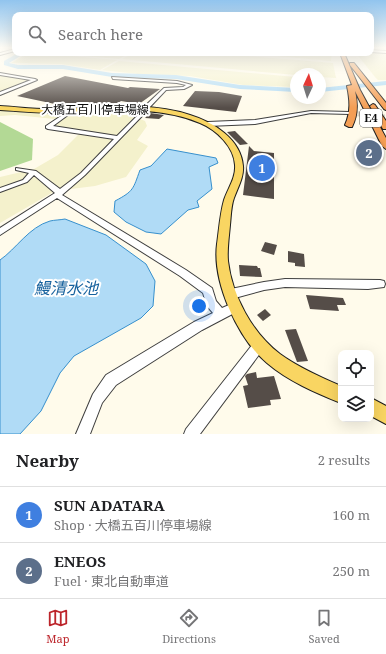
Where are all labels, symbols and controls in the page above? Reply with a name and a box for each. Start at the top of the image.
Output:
search box [12,12,374,56]
icon: search [26,23,48,45]
text: Search here [58,24,143,44]
north arrow [290,68,326,104]
street label: 大橋五百川停車場線 [41,101,149,118]
road number: E4 [360,109,382,127]
pin: 2 [356,138,382,168]
pin: 1 [249,153,275,183]
water label: 鰻清水池 [34,277,100,299]
your location [189,296,209,316]
map controls [338,350,374,422]
button: locate [338,350,374,386]
button: layers [338,386,374,422]
text: Nearby [16,449,79,472]
text: 2 results [318,451,370,469]
text: SUN ADATARA [54,495,165,515]
text: 1 [25,506,33,524]
text: 160 m [333,506,370,524]
text: Shop · 大橋五百川停車場線 [54,516,212,534]
text: ENEOS [54,551,106,571]
text: 2 [25,562,33,580]
text: 250 m [333,562,370,580]
text: Fuel · 東北自動車道 [54,572,169,590]
tab: Map [46,607,70,646]
tab: Directions [162,607,216,646]
tab: Saved [309,607,340,646]

